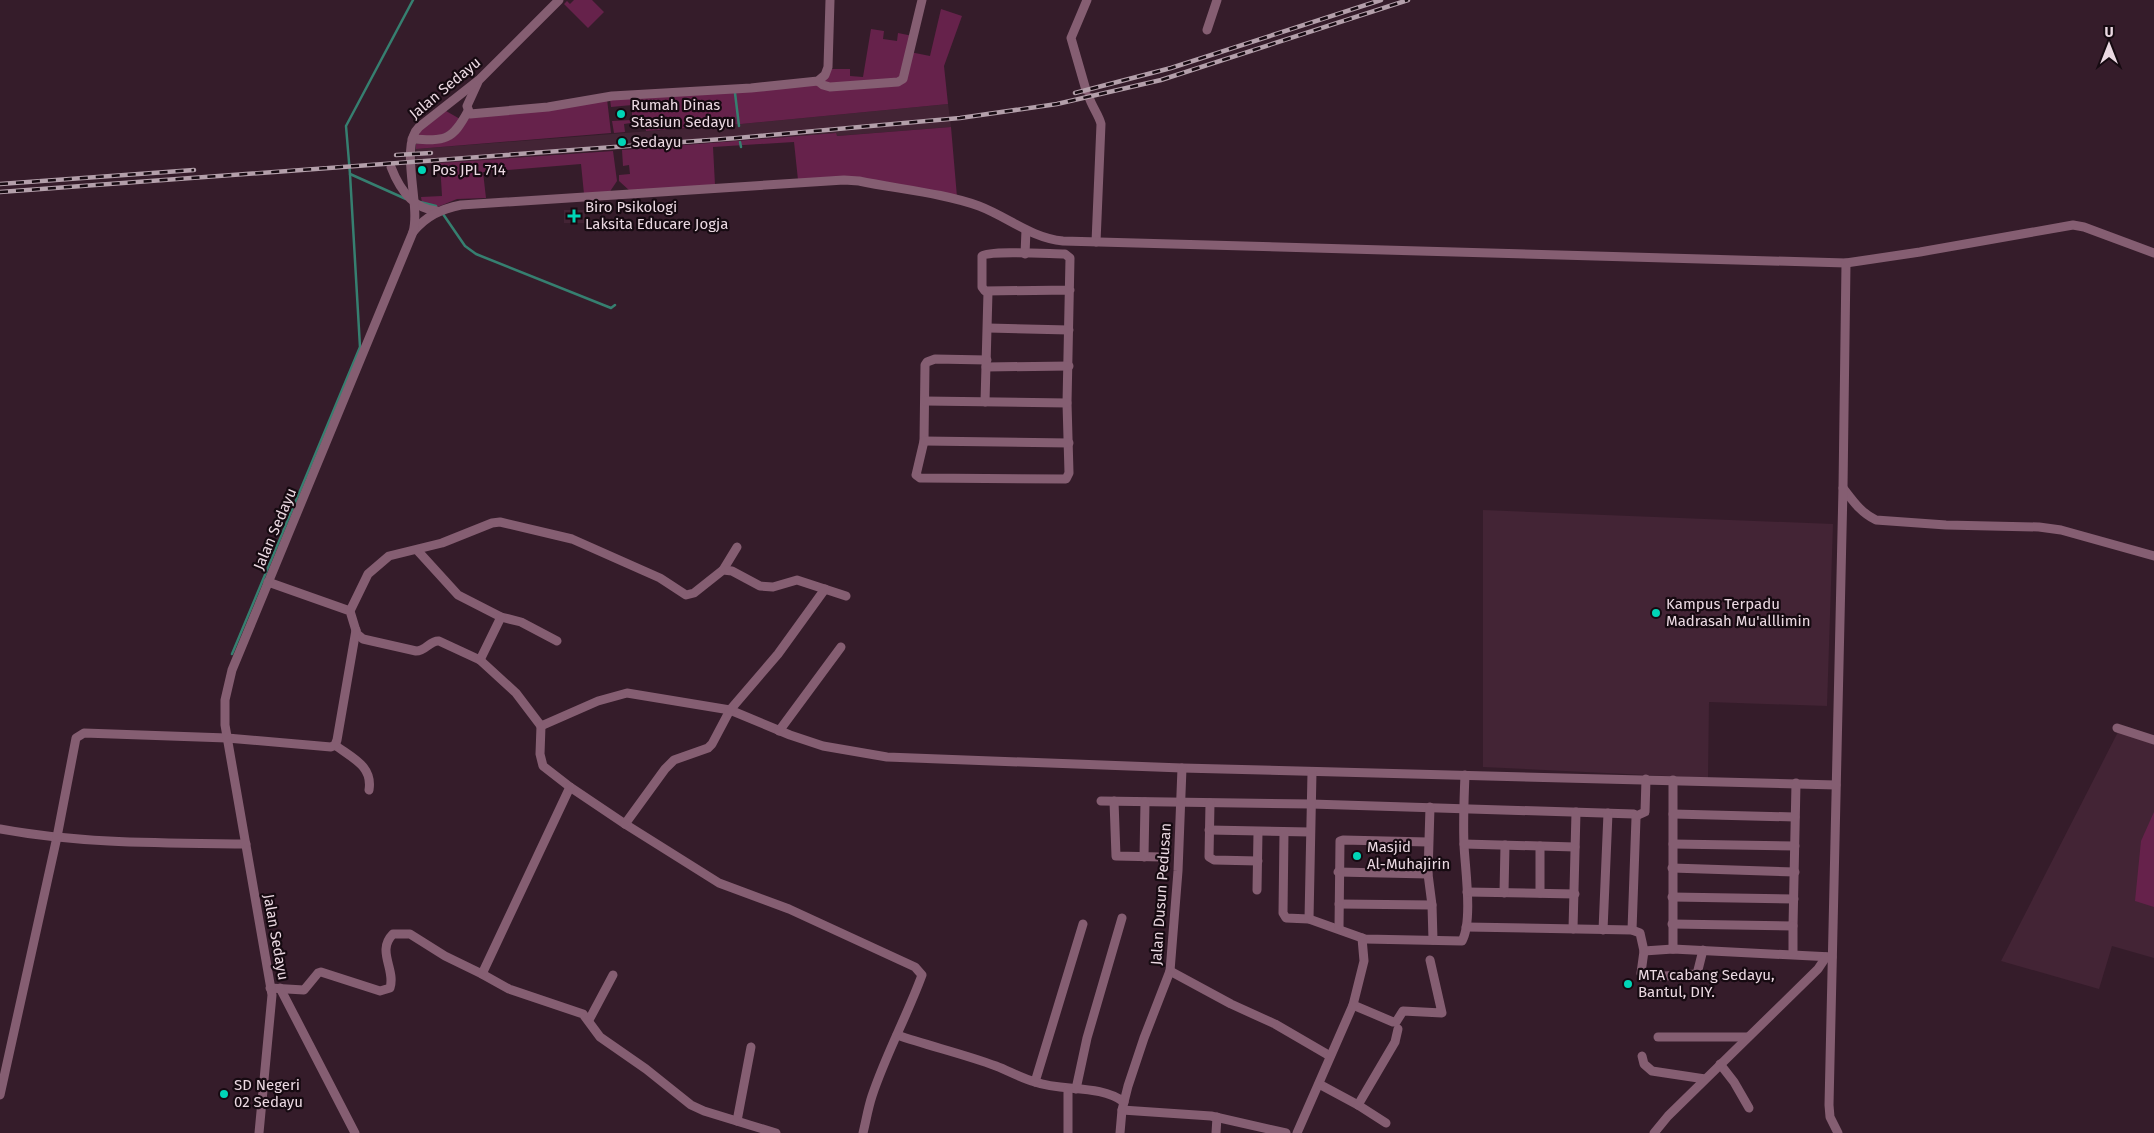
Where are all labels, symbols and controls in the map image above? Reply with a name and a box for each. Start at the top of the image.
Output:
north arrow [2084,20,2134,70]
text: U [2104,24,2114,41]
street label: Jalan Sedayu [406,53,484,123]
place label: Rumah Dinas Stasiun Sedayu [631,96,735,131]
marker: Rumah Dinas Stasiun Sedayu [615,108,627,120]
place label: Sedayu [632,133,681,151]
marker: Sedayu [616,136,628,148]
place label: Pos JPL 714 [432,161,506,179]
marker: Pos JPL 714 [416,164,428,176]
place label: Biro Psikologi Laksita Educare Jogja [585,198,728,233]
marker: Biro Psikologi Laksita Educare Jogja [567,209,581,223]
street label: Jalan Sedayu [250,485,300,573]
place label: Kampus Terpadu Madrasah Mu'alllimin [1666,595,1811,630]
marker: Kampus Terpadu Madrasah Mu'alllimin [1650,607,1662,619]
street label: Jalan Dusun Pedusan [1147,822,1175,966]
place label: Masjid Al-Muhajirin [1367,838,1450,873]
marker: Masjid Al-Muhajirin [1351,850,1363,862]
street label: Jalan Sedayu [260,892,292,982]
place label: MTA cabang Sedayu, Bantul, DIY. [1638,966,1775,1001]
marker: MTA cabang Sedayu, Bantul, DIY. [1622,978,1634,990]
place label: SD Negeri 02 Sedayu [234,1076,303,1111]
marker: SD Negeri 02 Sedayu [218,1088,230,1100]

